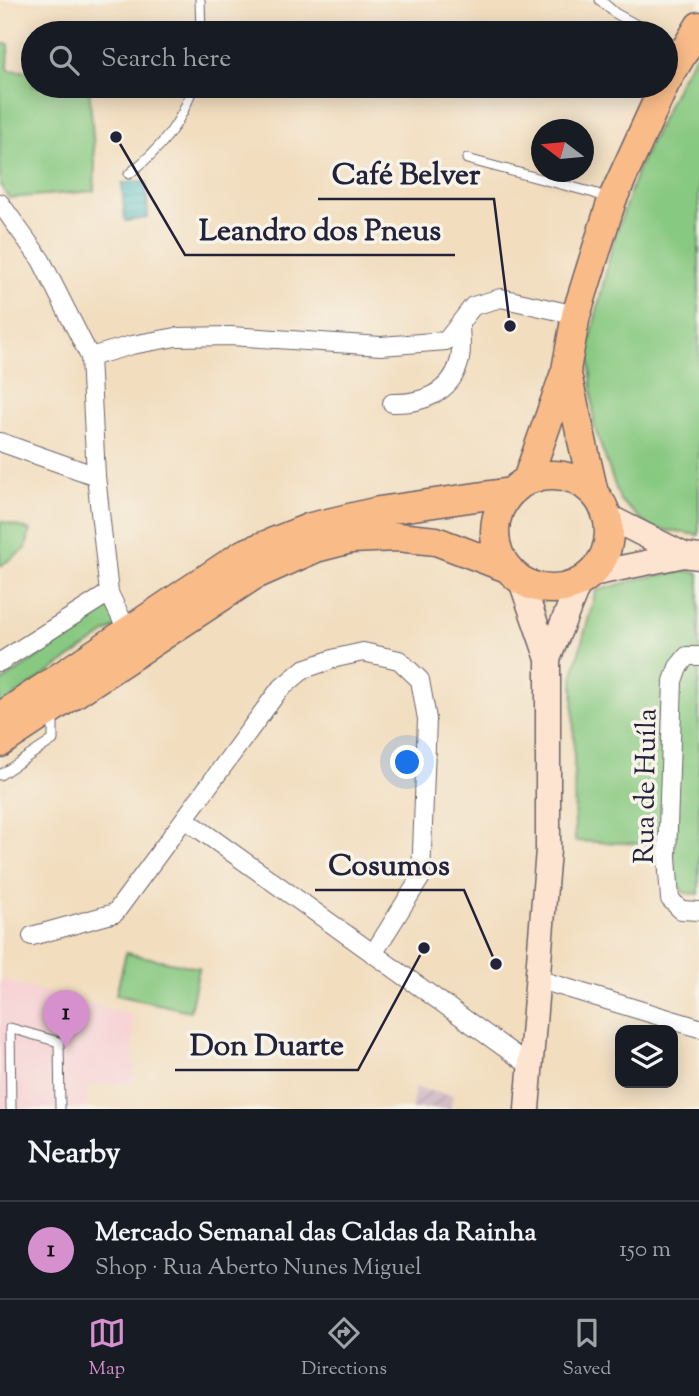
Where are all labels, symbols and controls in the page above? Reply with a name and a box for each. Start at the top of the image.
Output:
search box [21,21,678,98]
icon: search [45,41,83,79]
text: Search here [101,41,231,78]
north arrow [531,119,594,182]
callout: Café Belver [318,148,494,199]
text: Café Belver [332,155,481,198]
callout: Leandro dos Pneus [185,204,455,255]
text: Leandro dos Pneus [199,211,441,254]
street label: Rua de Huíla [626,708,668,864]
your location [390,745,424,779]
callout: Cosumos [315,839,464,890]
text: Cosumos [328,846,450,889]
pin: 1 [43,990,89,1048]
callout: Don Duarte [175,1019,358,1070]
map controls [615,1025,678,1088]
button: layers [615,1025,678,1088]
text: Don Duarte [190,1026,344,1069]
text: Nearby [28,1133,120,1176]
text: Mercado Semanal das Caldas da Rainha [95,1215,536,1252]
text: 1 [47,1234,55,1267]
text: 150 m [619,1234,671,1267]
text: Shop · Rua Aberto Nunes Miguel [95,1252,422,1285]
tab: Map [88,1314,126,1383]
tab: Directions [301,1314,387,1383]
tab: Saved [562,1314,611,1383]

